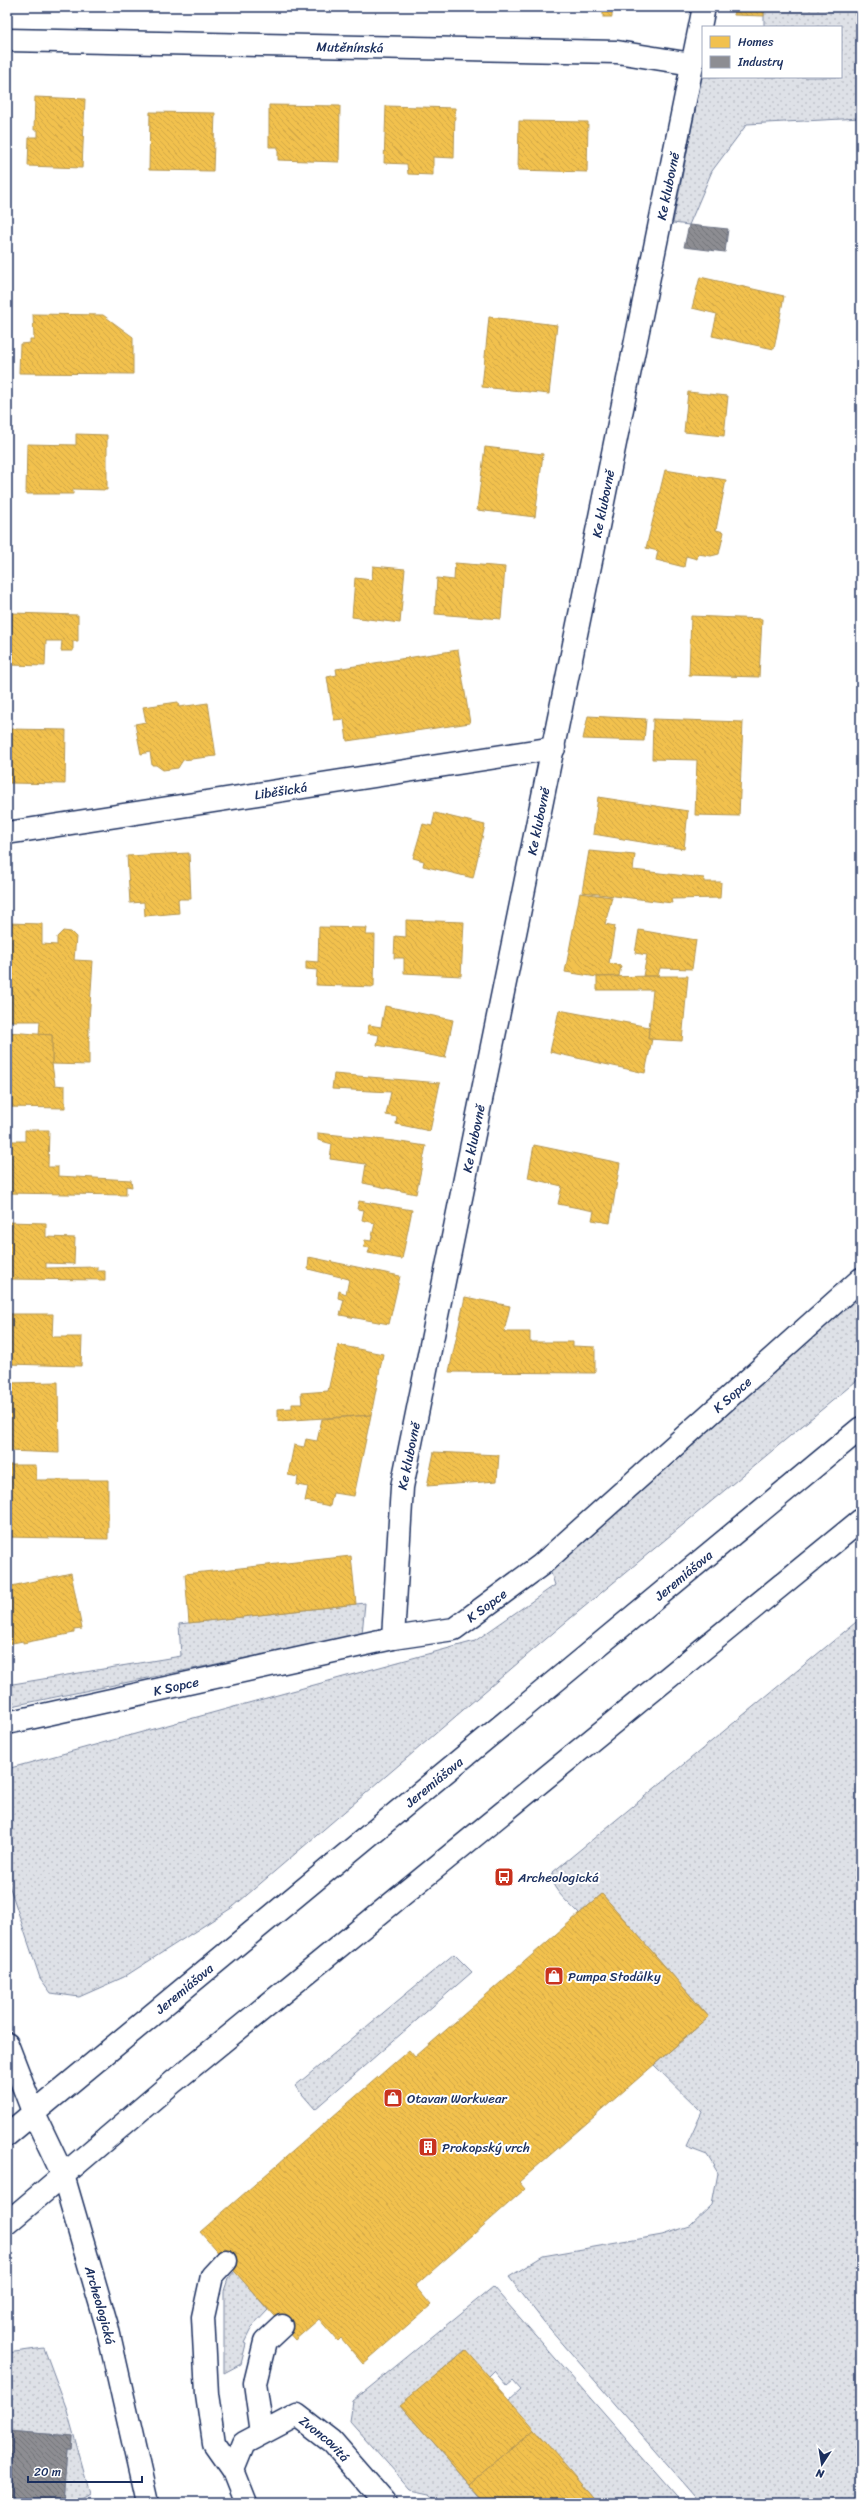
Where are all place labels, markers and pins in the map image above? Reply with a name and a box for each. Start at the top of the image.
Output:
bus stop icon: Archeologická [493,1866,515,1888]
place label: Archeologická [517,1866,599,1889]
shop icon: Pumpa Stodůlky [543,1965,565,1987]
place label: Pumpa Stodůlky [568,1965,661,1988]
shop icon: Otavan Workwear [382,2087,404,2109]
place label: Otavan Workwear [407,2087,508,2110]
building icon: Prokopský vrch [417,2136,439,2158]
place label: Prokopský vrch [442,2136,530,2159]

